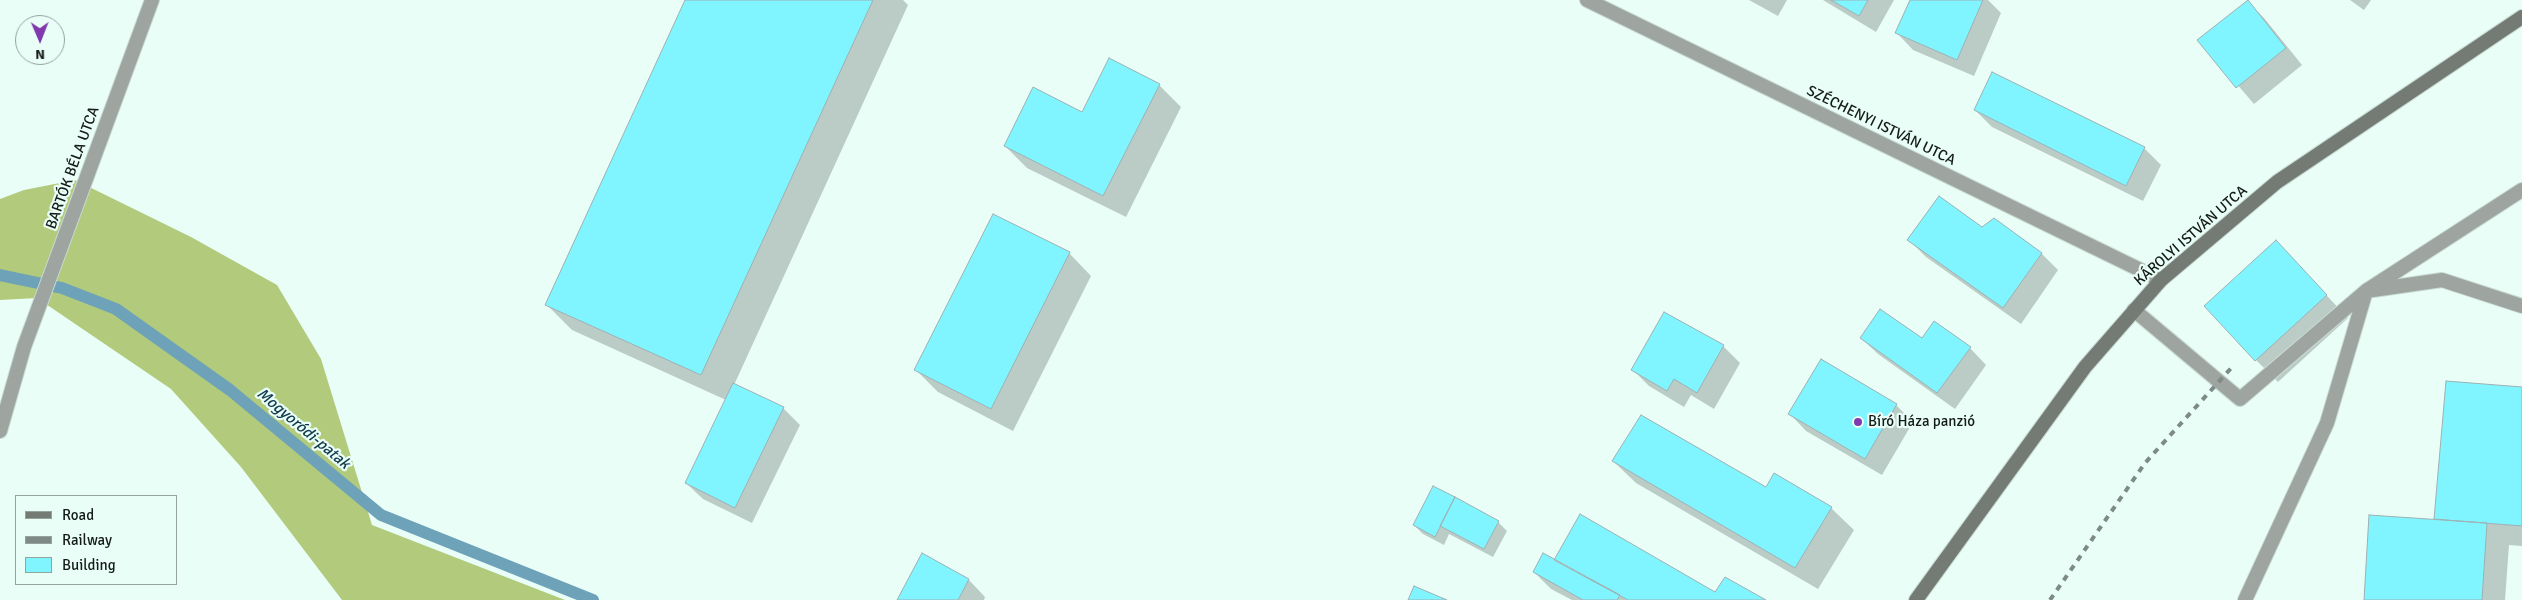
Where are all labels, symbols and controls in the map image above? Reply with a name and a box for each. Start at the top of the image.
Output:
north arrow [15,15,65,65]
text: N [35,46,45,63]
street label: SZÉCHENYI ISTVÁN UTCA [1804,82,1958,170]
street label: BARTÓK BÉLA UTCA [42,104,104,232]
street label: KÁROLYI ISTVÁN UTCA [2131,182,2251,290]
water label: Mogyoródi-patak [253,384,353,474]
place label: Bíró Háza panzió [1868,413,1975,431]
marker: Bíró Háza panzió [1852,416,1864,428]
legend [15,495,178,585]
text: Road [62,506,94,524]
text: Railway [62,531,112,549]
text: Building [62,556,116,574]

